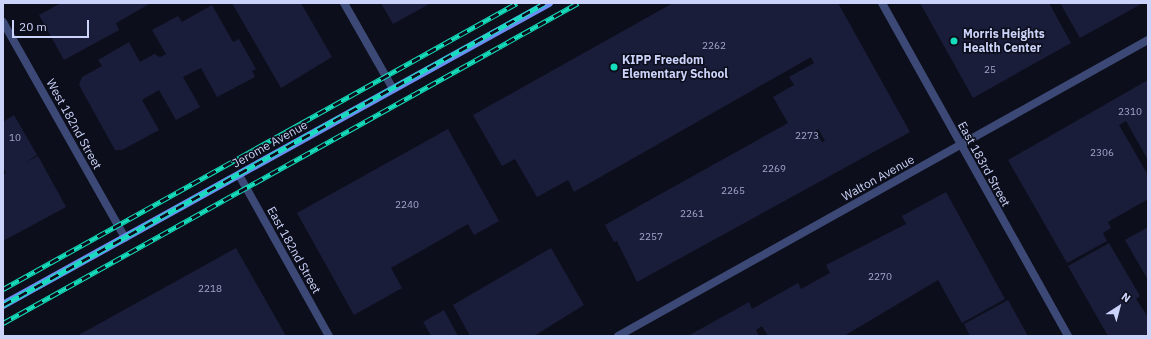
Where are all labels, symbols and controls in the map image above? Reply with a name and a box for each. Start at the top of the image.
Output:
scale bar [14,12,91,38]
text: 20 m [19,19,47,34]
place label: Morris Heights Health Center [963,27,1045,55]
marker: Morris Heights Health Center [948,35,960,47]
house number: 2262 [702,40,726,52]
place label: KIPP Freedom Elementary School [622,53,728,81]
marker: KIPP Freedom Elementary School [609,62,619,72]
house number: 25 [984,64,996,76]
street label: West 182nd Street [43,76,105,172]
house number: 2310 [1118,106,1142,118]
street label: Jerome Avenue [230,117,310,171]
street label: East 183rd Street [955,119,1013,209]
house number: 2273 [795,130,819,142]
house number: 10 [9,132,21,144]
house number: 2306 [1090,147,1114,159]
street label: Walton Avenue [839,152,917,204]
house number: 2269 [762,163,786,175]
house number: 2265 [721,185,745,197]
house number: 2240 [395,199,419,211]
street label: East 182nd Street [264,204,324,296]
house number: 2261 [680,208,704,220]
house number: 2257 [639,231,663,243]
house number: 2270 [868,271,892,283]
house number: 2218 [198,283,222,295]
north arrow [1099,287,1139,327]
text: N [1119,289,1133,305]

